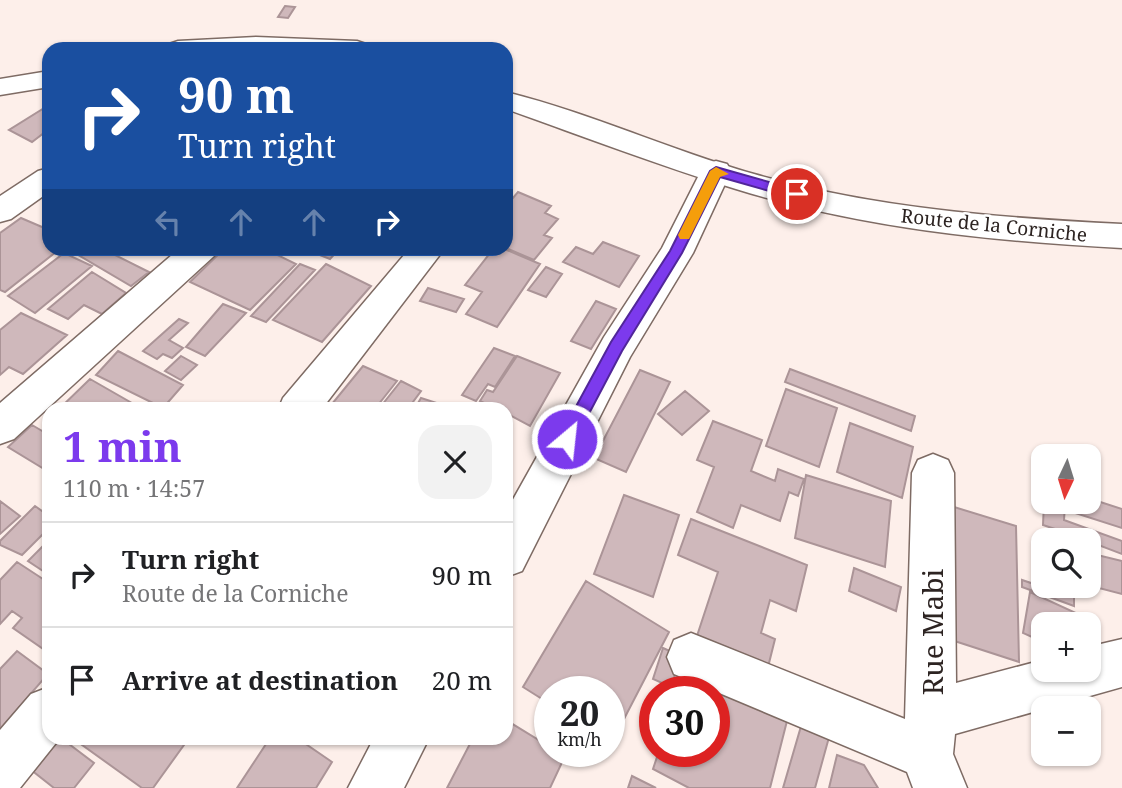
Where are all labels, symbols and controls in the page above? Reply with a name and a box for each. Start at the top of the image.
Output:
text: 90 m [178,61,294,127]
icon: right [63,70,154,161]
text: Turn right [178,124,336,167]
pin [767,164,827,224]
icon: arrive [778,175,816,213]
street label: Route de la Corniche [900,202,1088,248]
icon: left [149,203,187,241]
icon: ahead [222,203,260,241]
icon: ahead [295,203,333,241]
icon: right [368,203,406,241]
position arrow [530,402,604,476]
text: 1 min [63,417,182,474]
button: close [418,425,492,499]
north arrow [1031,444,1101,514]
map controls [1031,444,1101,766]
text: 110 m · 14:57 [63,472,205,504]
button: search [1031,528,1101,598]
text: Turn right [122,541,259,577]
icon: right [63,556,101,594]
text: 90 m [432,557,492,593]
street label: Rue Mabi [913,569,951,695]
text: Route de la Corniche [122,577,348,609]
button: + [1031,612,1101,682]
icon: arrive [63,661,101,699]
text: Arrive at destination [122,662,398,698]
text: 20 m [432,662,492,698]
speed limit sign: 30 [639,676,730,767]
text: 20 [560,689,599,736]
button: − [1031,696,1101,766]
text: km/h [557,727,602,751]

